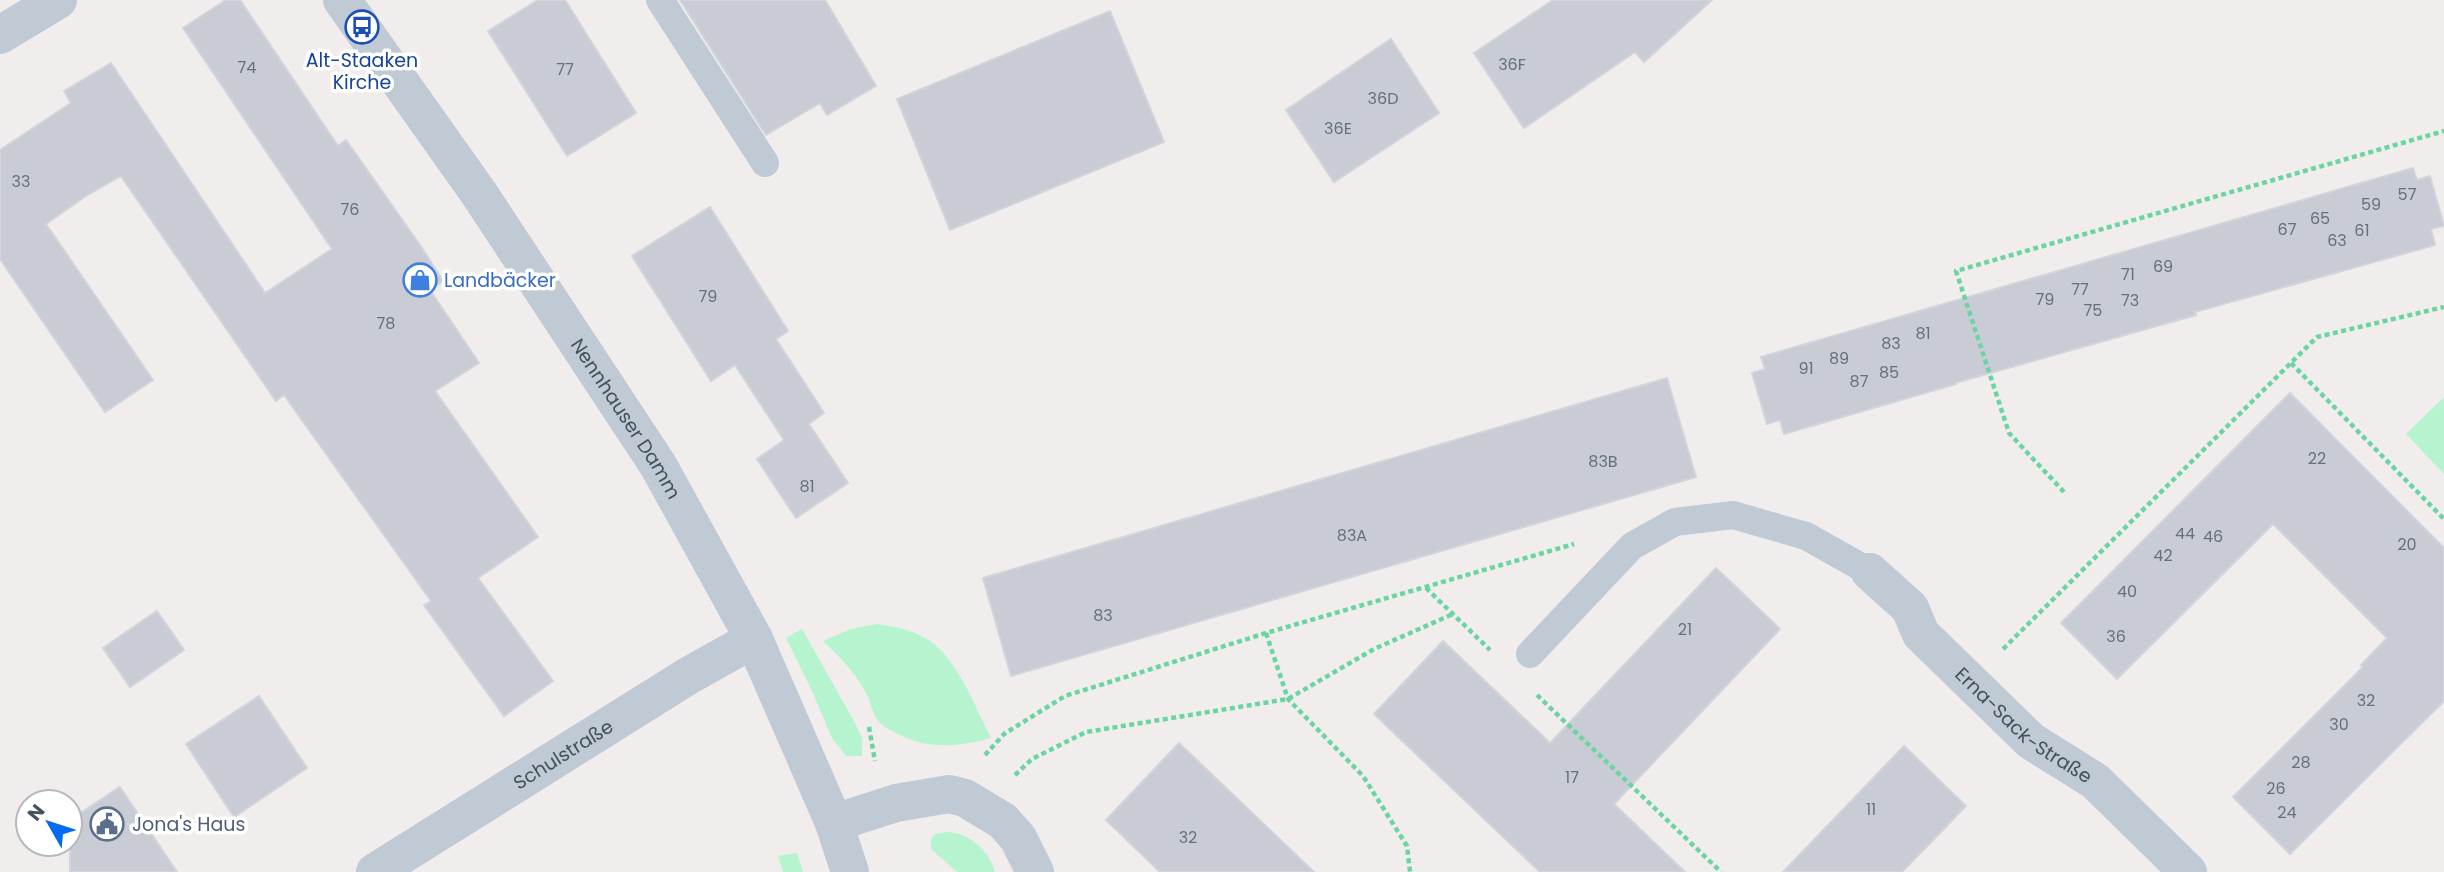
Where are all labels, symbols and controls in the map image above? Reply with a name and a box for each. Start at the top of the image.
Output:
bus stop icon: Alt-Staaken Kirche [343,8,381,46]
place label: Alt-Staaken Kirche [306,47,418,96]
house number: 36F [1498,53,1526,76]
house number: 74 [238,56,256,79]
house number: 77 [556,58,574,81]
house number: 36D [1368,87,1398,110]
house number: 36E [1324,117,1352,140]
house number: 33 [12,170,30,193]
house number: 57 [2398,183,2417,206]
house number: 59 [2361,193,2381,216]
house number: 76 [341,198,359,221]
house number: 65 [2310,207,2330,230]
house number: 67 [2278,218,2297,241]
house number: 61 [2354,219,2370,242]
house number: 63 [2327,229,2347,252]
house number: 69 [2153,255,2173,278]
shop icon: Landbäcker [401,261,439,299]
house number: 71 [2121,263,2135,286]
place label: Landbäcker [444,267,556,294]
house number: 77 [2071,278,2089,301]
house number: 79 [699,285,717,308]
house number: 79 [2036,288,2054,311]
house number: 73 [2121,289,2139,312]
house number: 75 [2084,299,2102,322]
house number: 78 [377,312,395,335]
house number: 81 [1915,322,1931,345]
house number: 83 [1881,332,1901,355]
street label: Nennhauser Damm [565,333,688,504]
house number: 89 [1829,347,1849,370]
house number: 91 [1798,357,1814,380]
house number: 85 [1879,361,1899,384]
house number: 87 [1850,370,1869,393]
house number: 22 [2308,447,2326,470]
house number: 83B [1588,450,1618,473]
house number: 81 [799,475,815,498]
house number: 44 [2175,522,2195,545]
house number: 83A [1337,524,1367,547]
house number: 46 [2203,525,2223,548]
house number: 20 [2397,533,2417,556]
house number: 42 [2153,544,2173,567]
house number: 40 [2117,580,2137,603]
house number: 83 [1093,604,1113,627]
house number: 21 [1678,618,1692,641]
house number: 36 [2106,625,2126,648]
street label: Erna-Sack-Straße [1949,661,2097,790]
house number: 32 [2357,689,2375,712]
street label: Schulstraße [508,713,618,796]
house number: 30 [2329,713,2349,736]
house number: 28 [2291,751,2311,774]
house number: 17 [1565,766,1579,789]
house number: 26 [2266,777,2286,800]
north arrow [14,788,84,858]
house number: 11 [1866,798,1876,821]
text: N [21,799,51,827]
house number: 24 [2277,801,2297,824]
public building icon: Jona's Haus [88,805,126,843]
place label: Jona's Haus [132,811,245,838]
house number: 32 [1179,826,1197,849]

